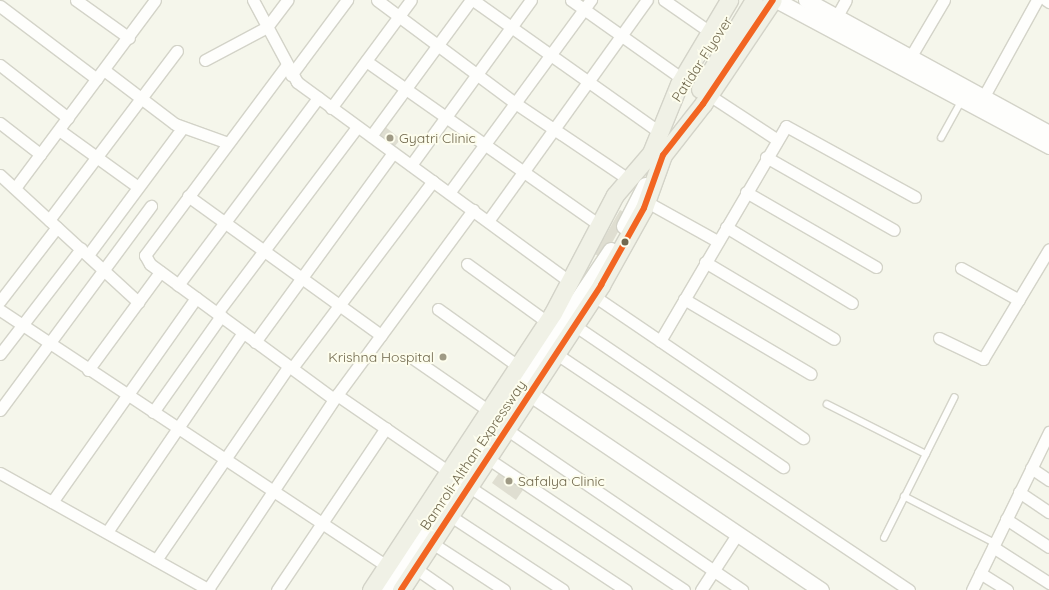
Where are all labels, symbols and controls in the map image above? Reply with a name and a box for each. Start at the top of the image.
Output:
street label: Patidar Flyover [668,13,736,105]
place label: Gyatri Clinic [399,130,476,146]
marker: Gyatri Clinic [384,132,396,144]
unlabelled marker [620,237,630,247]
place label: Krishna Hospital [328,349,434,365]
marker: Krishna Hospital [437,351,449,363]
street label: Bamroli-Althan Expressway [416,377,530,533]
place label: Safalya Clinic [518,473,605,489]
marker: Safalya Clinic [503,475,515,487]

